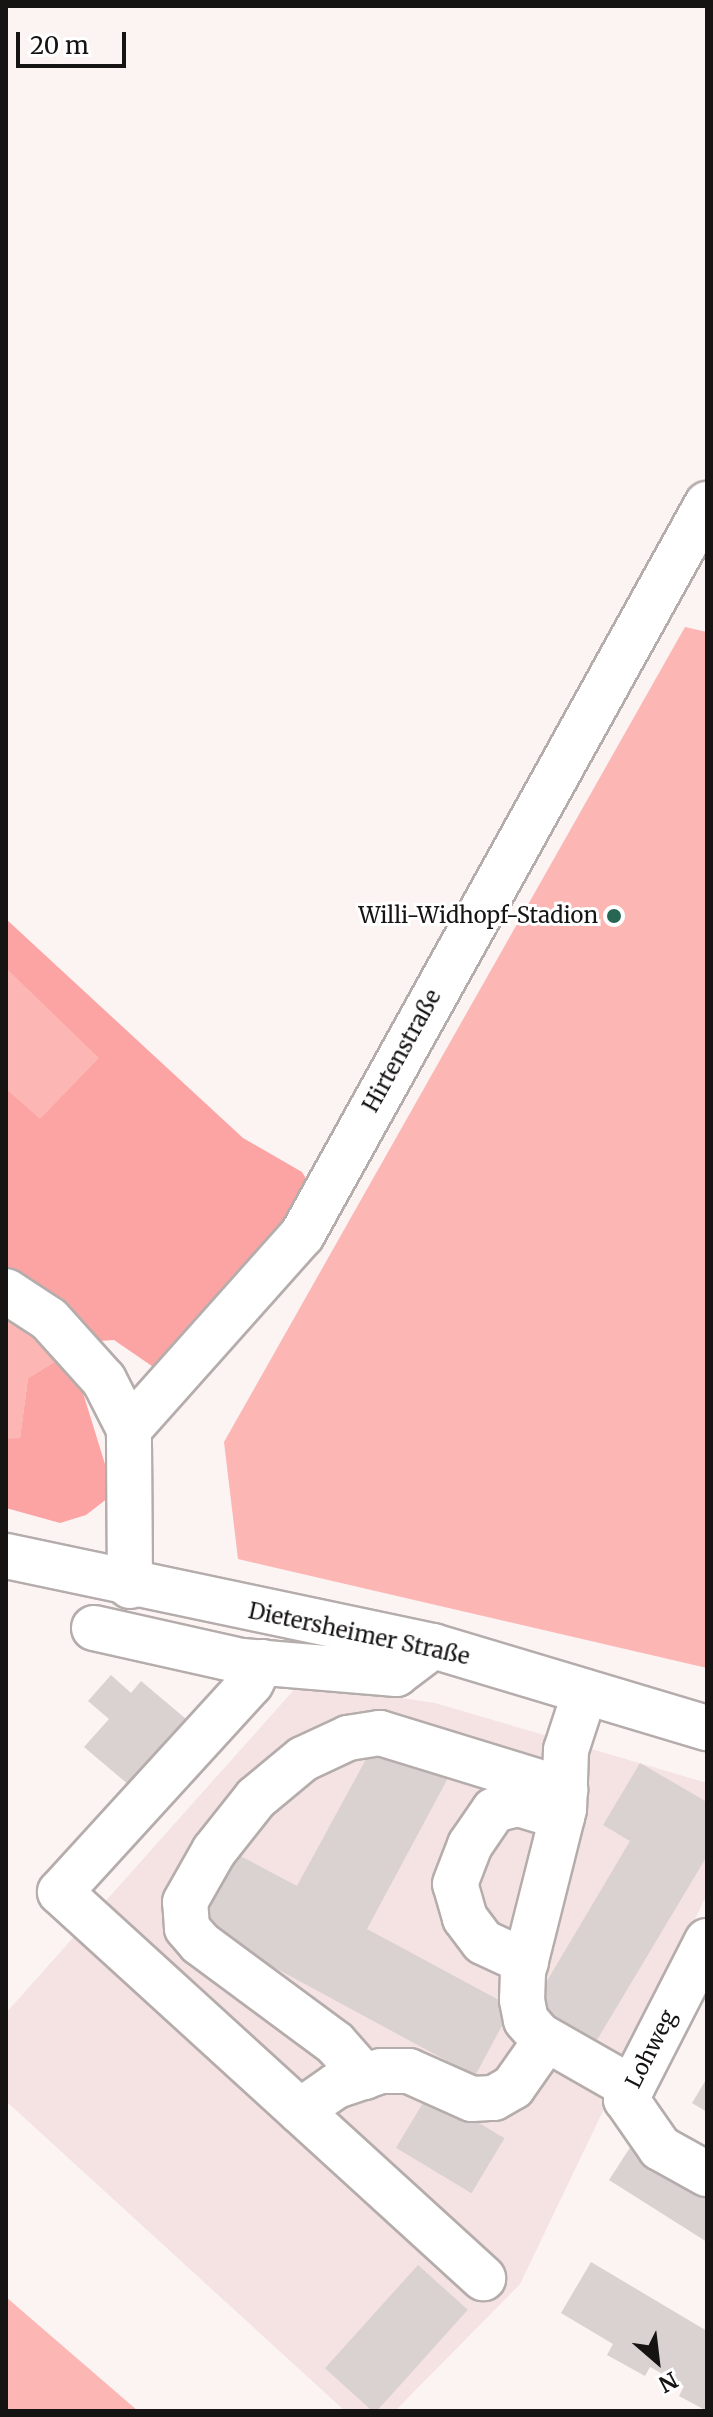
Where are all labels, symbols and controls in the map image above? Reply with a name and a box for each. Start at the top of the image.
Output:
scale bar [20,16,130,66]
text: 20 m [30,30,89,61]
place label: Willi-Widhopf-Stadion [358,903,598,929]
marker: Willi-Widhopf-Stadion [605,907,623,925]
street label: Hirtenstraße [358,985,446,1117]
street label: Dietersheimer Straße [246,1598,472,1670]
street label: Lohweg [620,2006,682,2092]
north arrow [617,2321,697,2401]
text: N [654,2366,683,2399]

